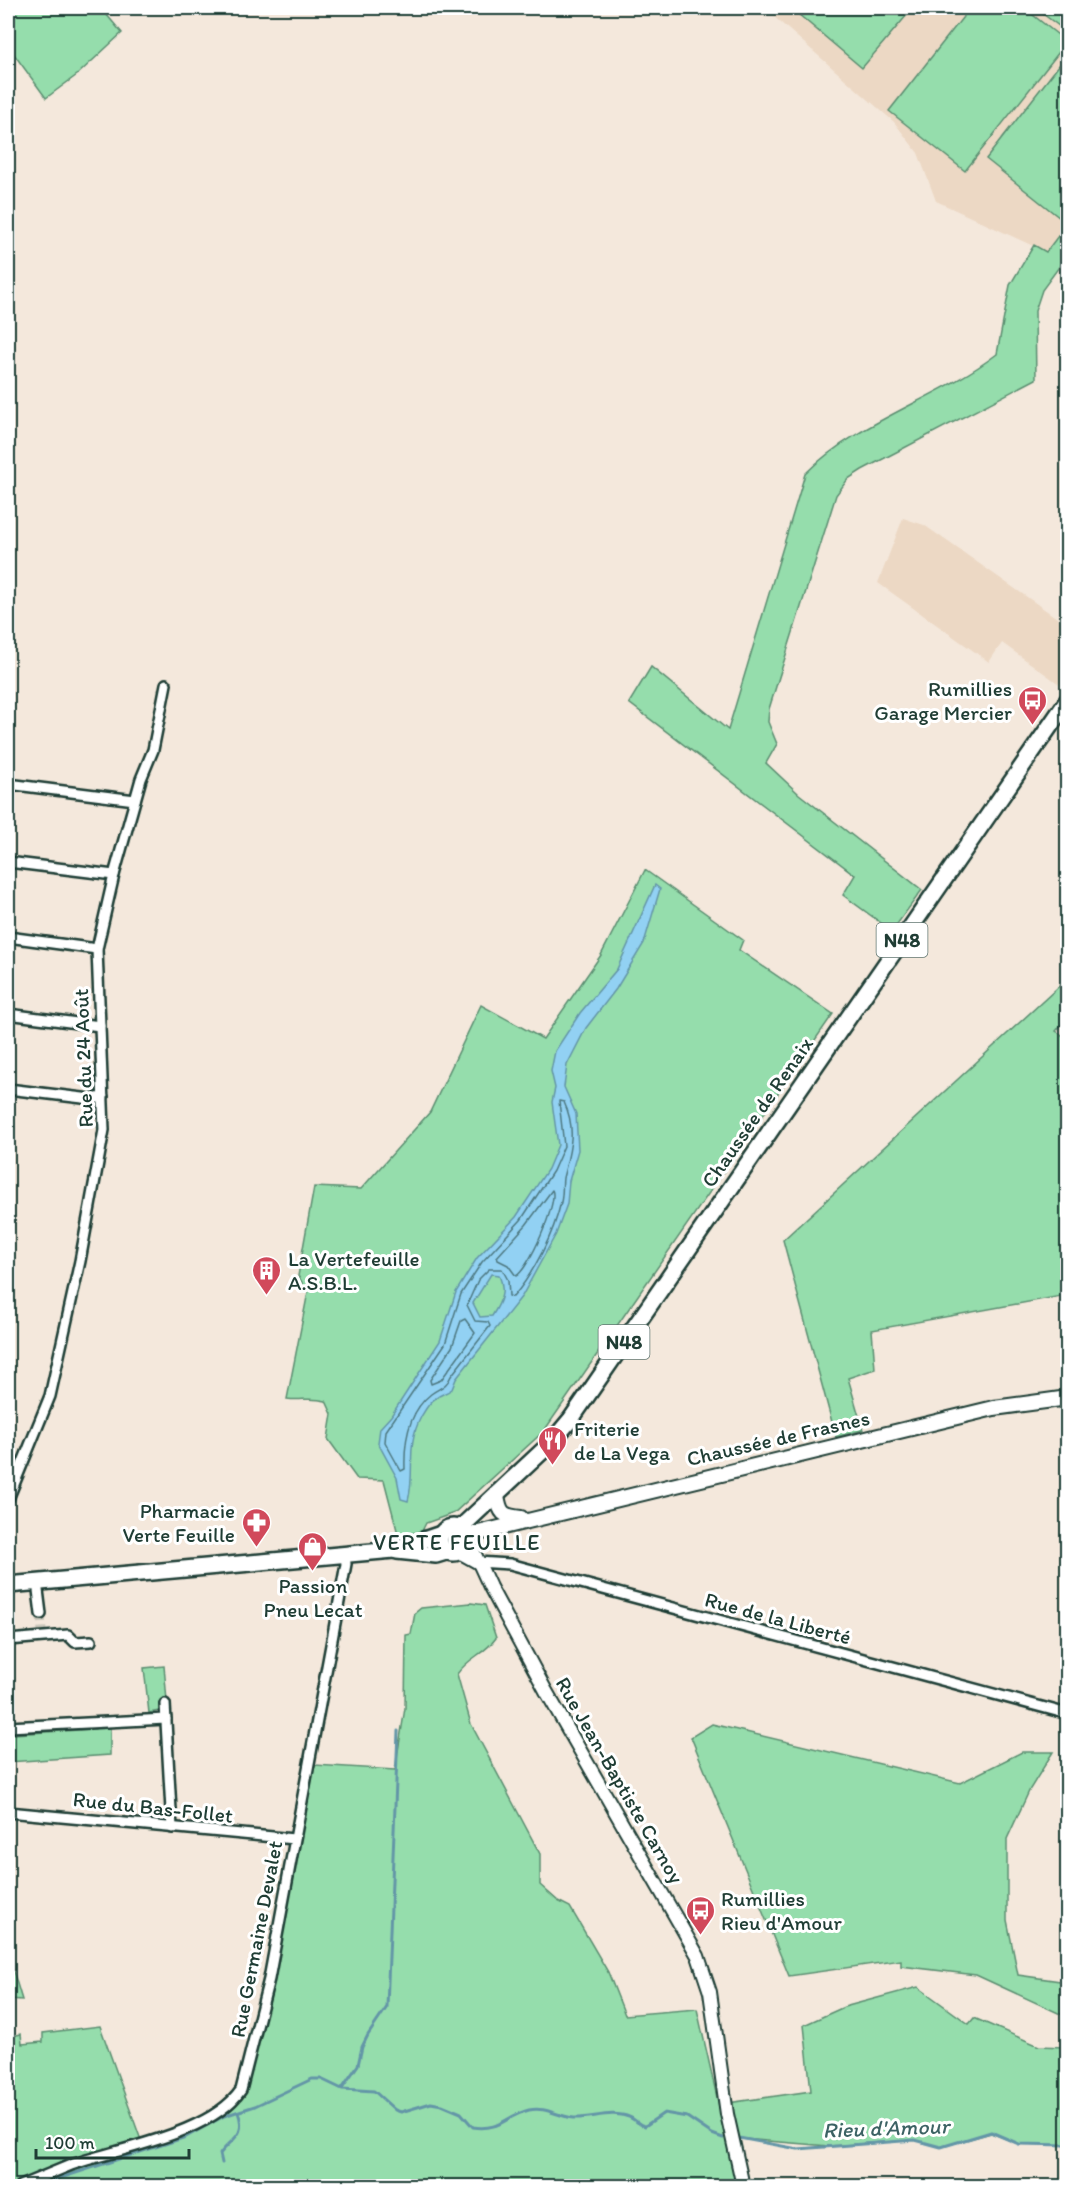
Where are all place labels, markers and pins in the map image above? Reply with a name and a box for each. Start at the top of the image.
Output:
place label: Rumillies Garage Mercier [874,676,1012,725]
bus stop icon: Rumillies Garage Mercier [1017,684,1049,726]
place label: La Vertefeuille A.S.B.L. [288,1246,420,1295]
building icon: La Vertefeuille A.S.B.L. [251,1254,283,1296]
place label: Friterie de La Vega [574,1416,670,1465]
restaurant icon: Friterie de La Vega [537,1424,569,1466]
place label: Pharmacie Verte Feuille [123,1498,235,1547]
pharmacy icon: Pharmacie Verte Feuille [240,1506,272,1548]
shop icon: Passion Pneu Lecat [297,1530,329,1572]
place label: Passion Pneu Lecat [263,1573,363,1622]
place label: Rumillies Rieu d'Amour [721,1886,843,1935]
bus stop icon: Rumillies Rieu d'Amour [684,1894,716,1936]

